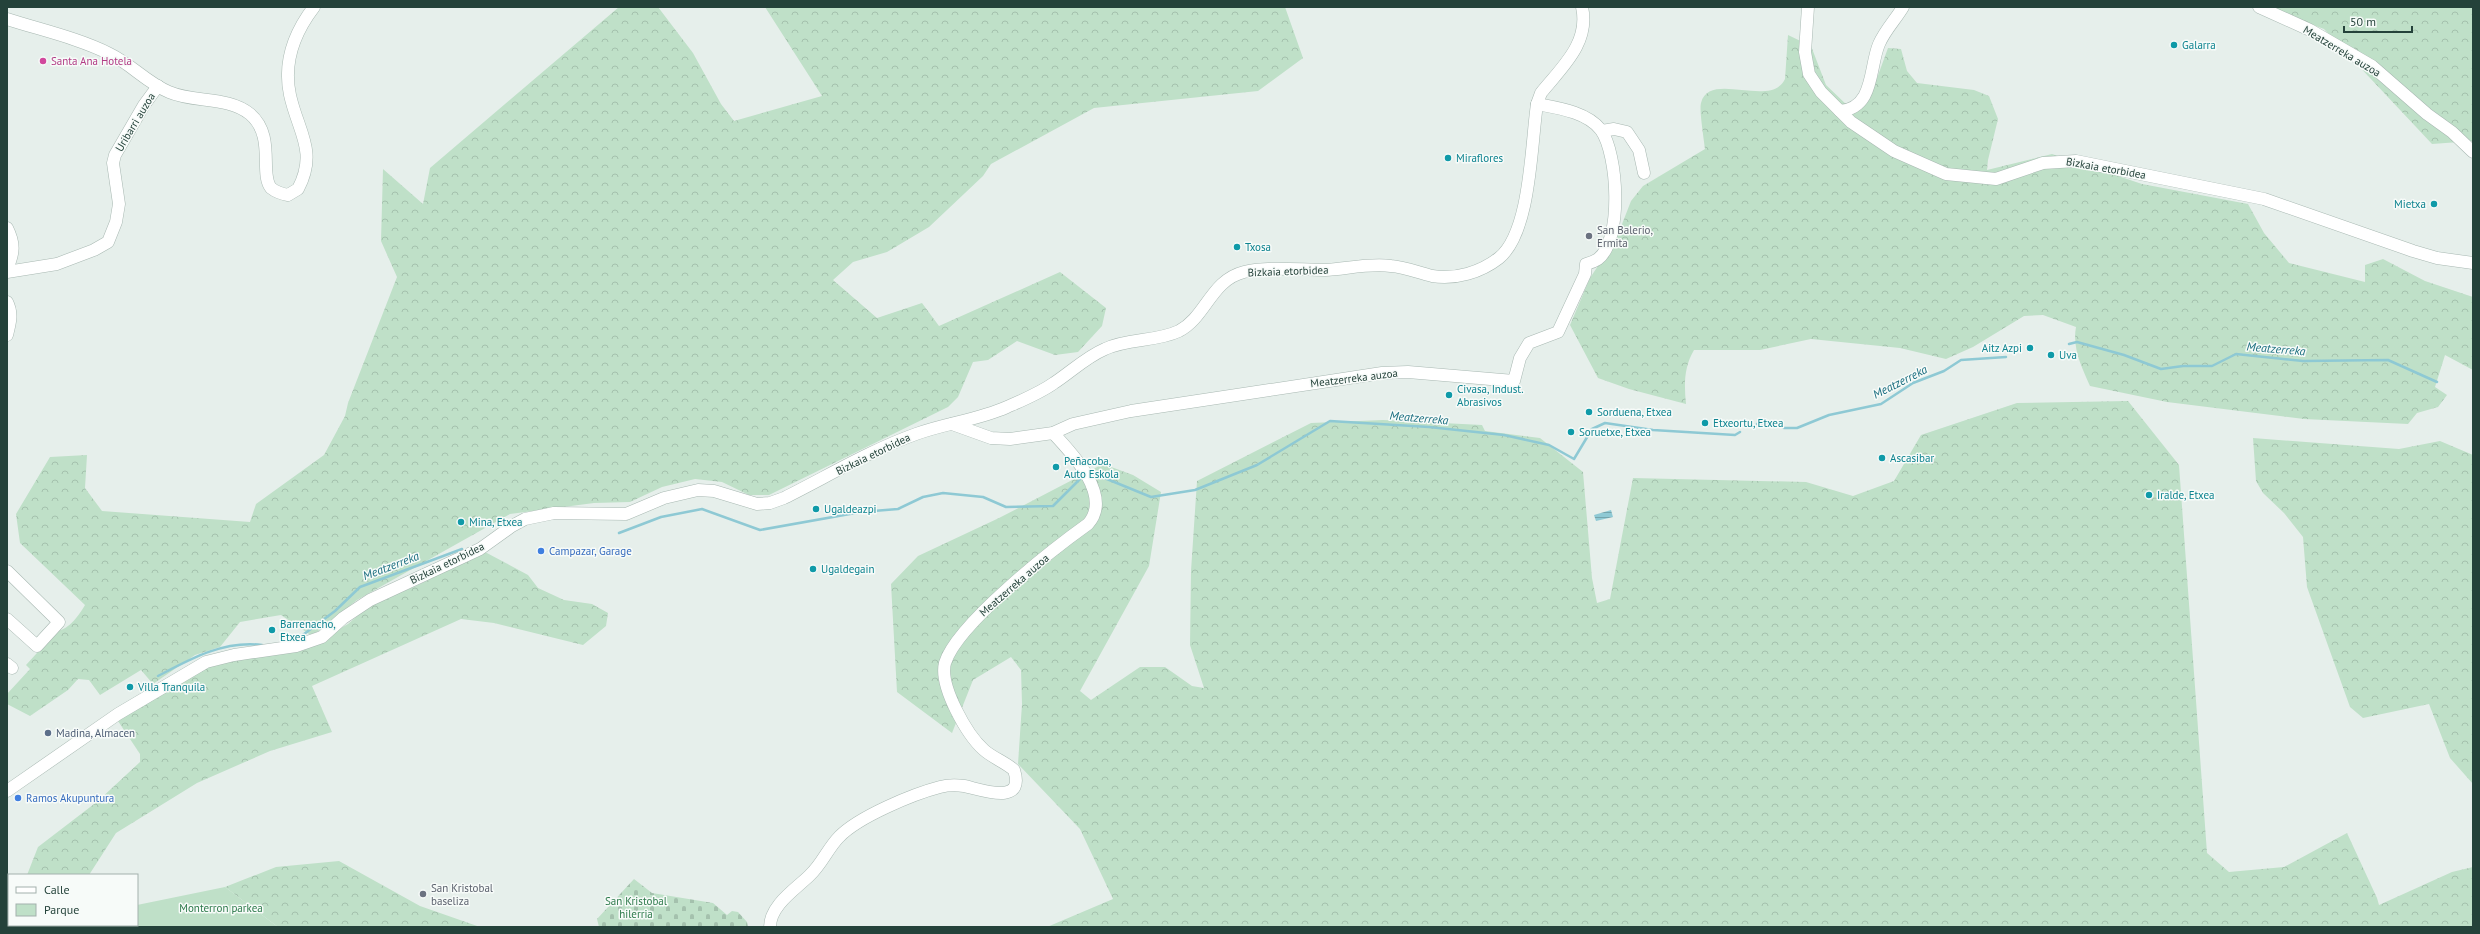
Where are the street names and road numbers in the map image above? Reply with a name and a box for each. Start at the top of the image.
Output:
street label: Meatzerreka auzoa [2301,22,2383,80]
street label: Uribarri auzoa [112,90,158,154]
street label: Bizkaia etorbidea [2065,154,2147,182]
street label: Bizkaia etorbidea [1247,263,1329,279]
street label: Meatzerreka auzoa [1309,366,1399,390]
street label: Bizkaia etorbidea [834,430,912,478]
street label: Bizkaia etorbidea [408,539,486,587]
street label: Meatzerreka auzoa [976,551,1052,619]

